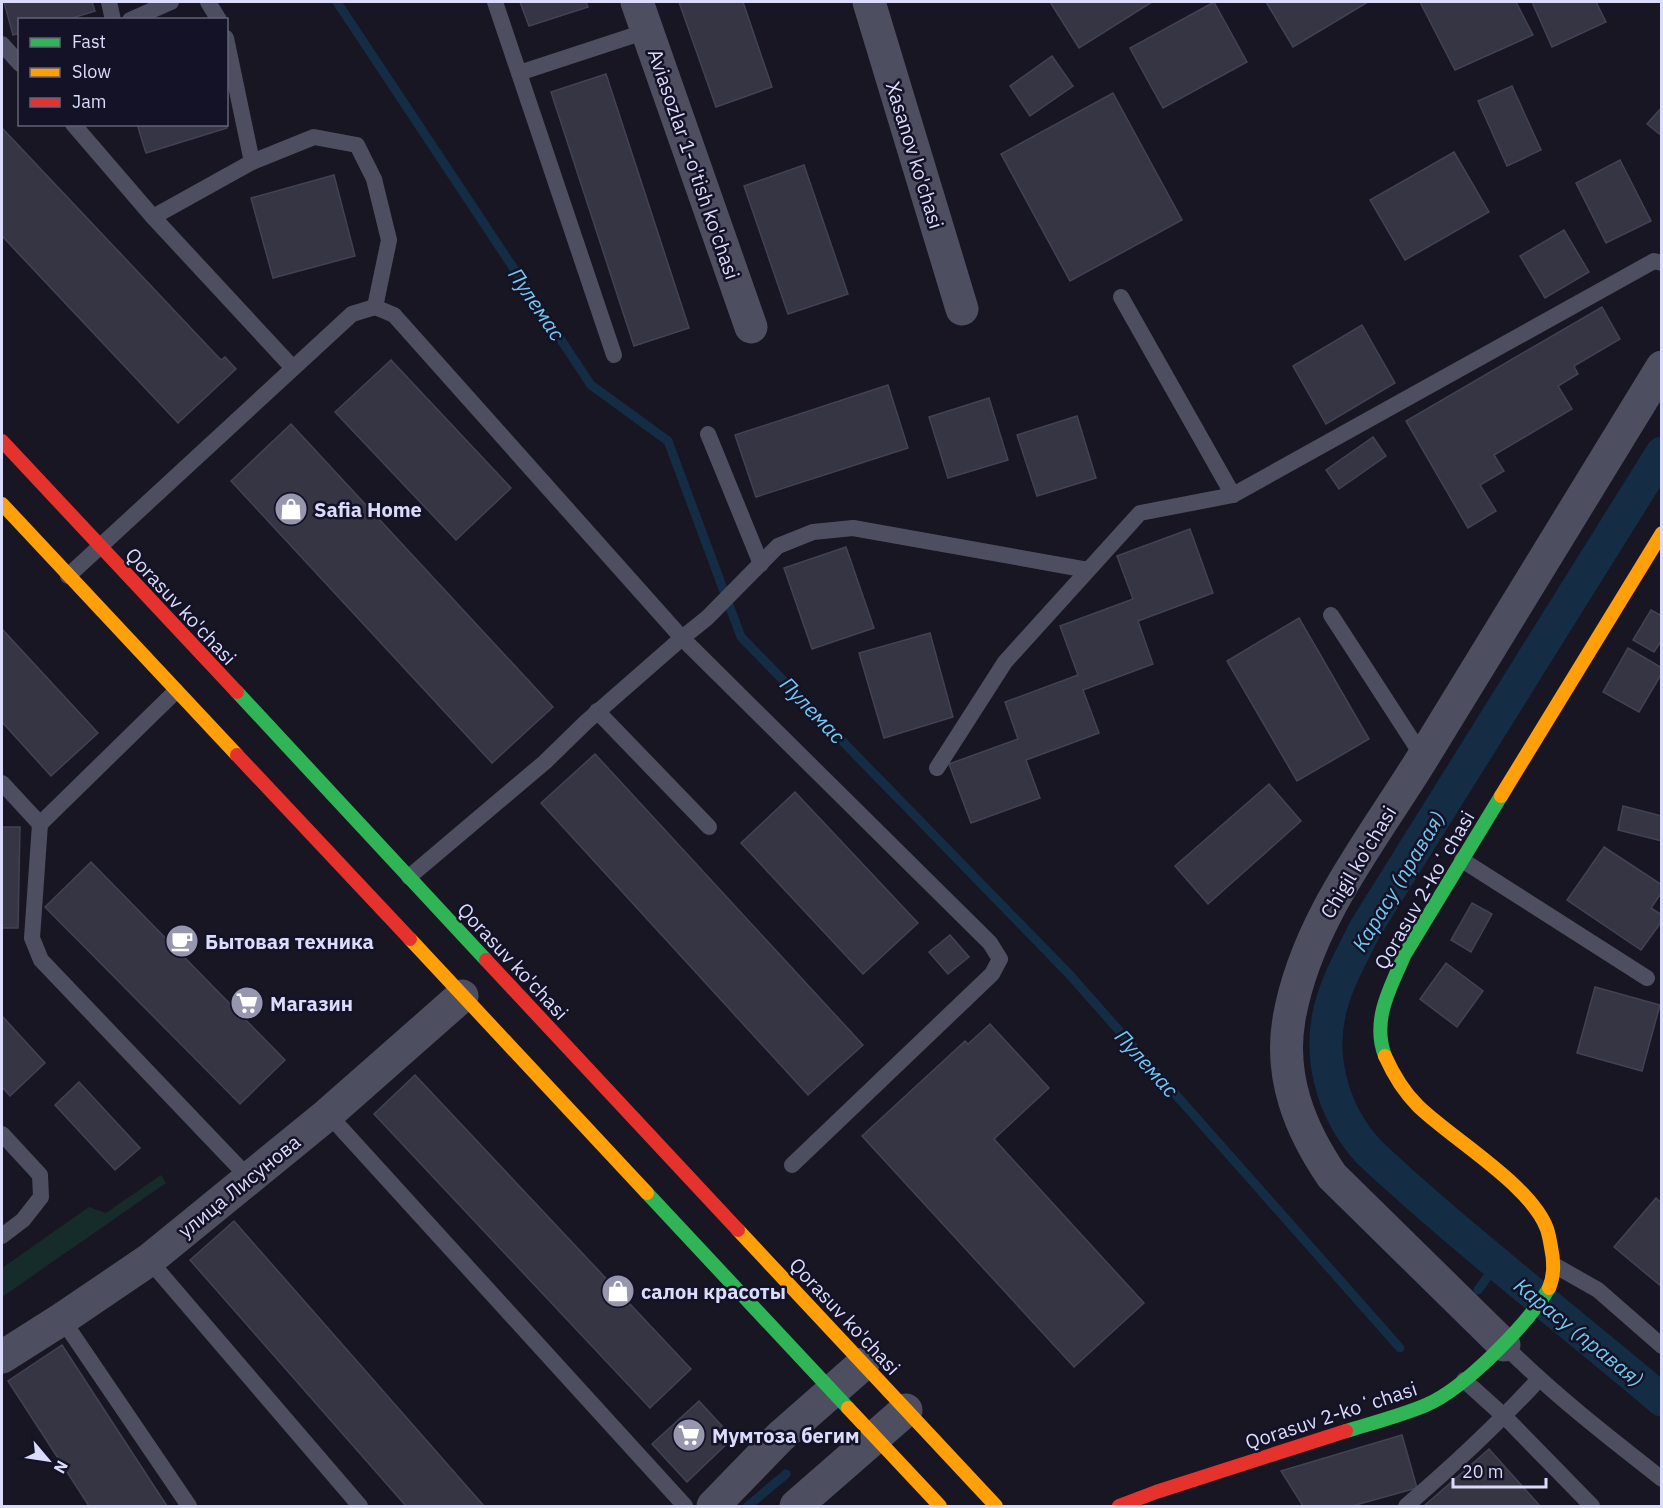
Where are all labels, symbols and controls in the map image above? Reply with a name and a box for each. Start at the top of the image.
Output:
legend [18,18,228,126]
text: Fast [72,30,106,53]
street label: Aviasozlar 1-o'tish ko'chasi [642,45,746,283]
text: Slow [72,60,111,83]
street label: Xasanov ko'chasi [880,78,950,232]
text: Jam [72,90,107,113]
water label: Пулемас [502,262,572,346]
shop icon: Safia Home [273,491,309,527]
place label: Safia Home [314,496,422,523]
street label: Qorasuv ko'chasi [120,541,242,671]
water label: Пулемас [774,671,852,749]
street label: Chigil ko'chasi [1314,801,1402,923]
water label: Карасу (правая) [1345,806,1451,956]
street label: Qorasuv 2-koʻchasi [1368,806,1480,974]
street label: Qorasuv ko'chasi [452,896,574,1026]
cafe icon: Бытовая техника [164,923,200,959]
place label: Бытовая техника [205,928,374,955]
supermarket icon: Магазин [229,985,265,1021]
place label: Магазин [270,990,353,1017]
water label: Пулемас [1109,1023,1185,1103]
street label: улица Лисунова [172,1128,306,1244]
street label: Qorasuv ko'chasi [784,1251,906,1381]
water label: Карасу (правая) [1508,1271,1650,1393]
shop icon: салон красоты [600,1273,636,1309]
place label: салон красоты [641,1278,786,1305]
street label: Qorasuv 2-koʻchasi [1242,1374,1420,1456]
supermarket icon: Мумтоза бегим [671,1417,707,1453]
place label: Мумтоза бегим [712,1422,859,1449]
north arrow [18,1430,78,1490]
scale bar [1453,1451,1546,1489]
text: N [50,1457,73,1477]
text: 20 m [1462,1460,1504,1483]

